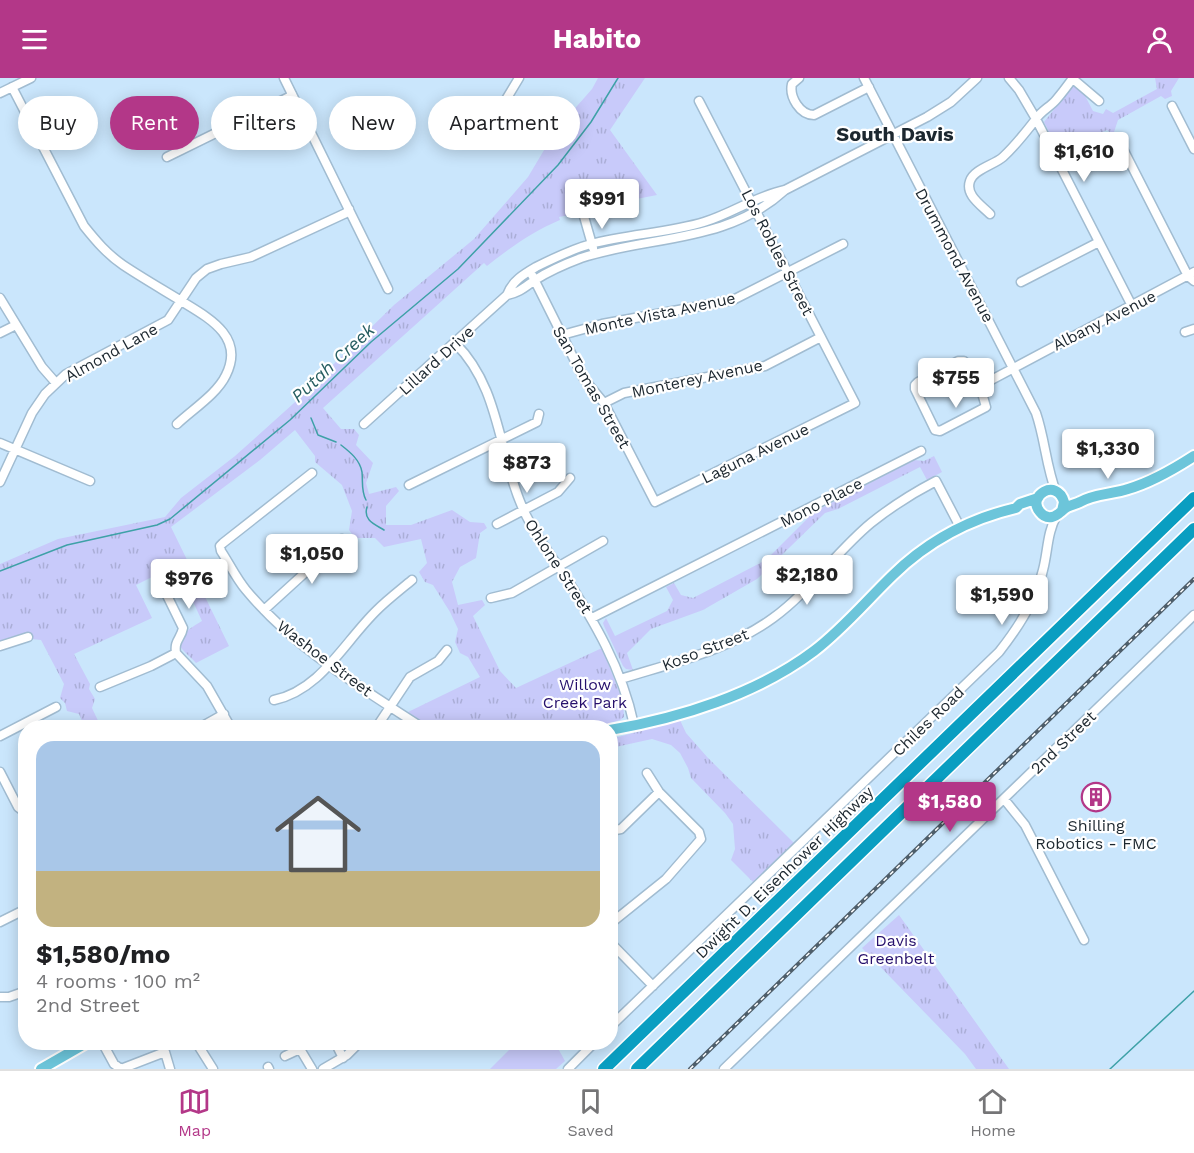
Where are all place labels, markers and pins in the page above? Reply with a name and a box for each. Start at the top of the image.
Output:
pin: $1,610 [1035,132,1133,183]
pin: $991 [566,179,638,230]
pin: $755 [920,358,992,409]
pin: $1,330 [1059,429,1157,480]
pin: $873 [491,443,563,494]
pin: $1,050 [263,534,361,585]
pin: $2,180 [758,555,856,606]
pin: $976 [153,559,225,610]
pin: $1,590 [953,575,1051,626]
building icon: Shilling Robotics - FMC [1080,781,1112,813]
pin: $1,580 [901,782,999,833]
place label: Shilling Robotics - FMC [1035,816,1157,853]

